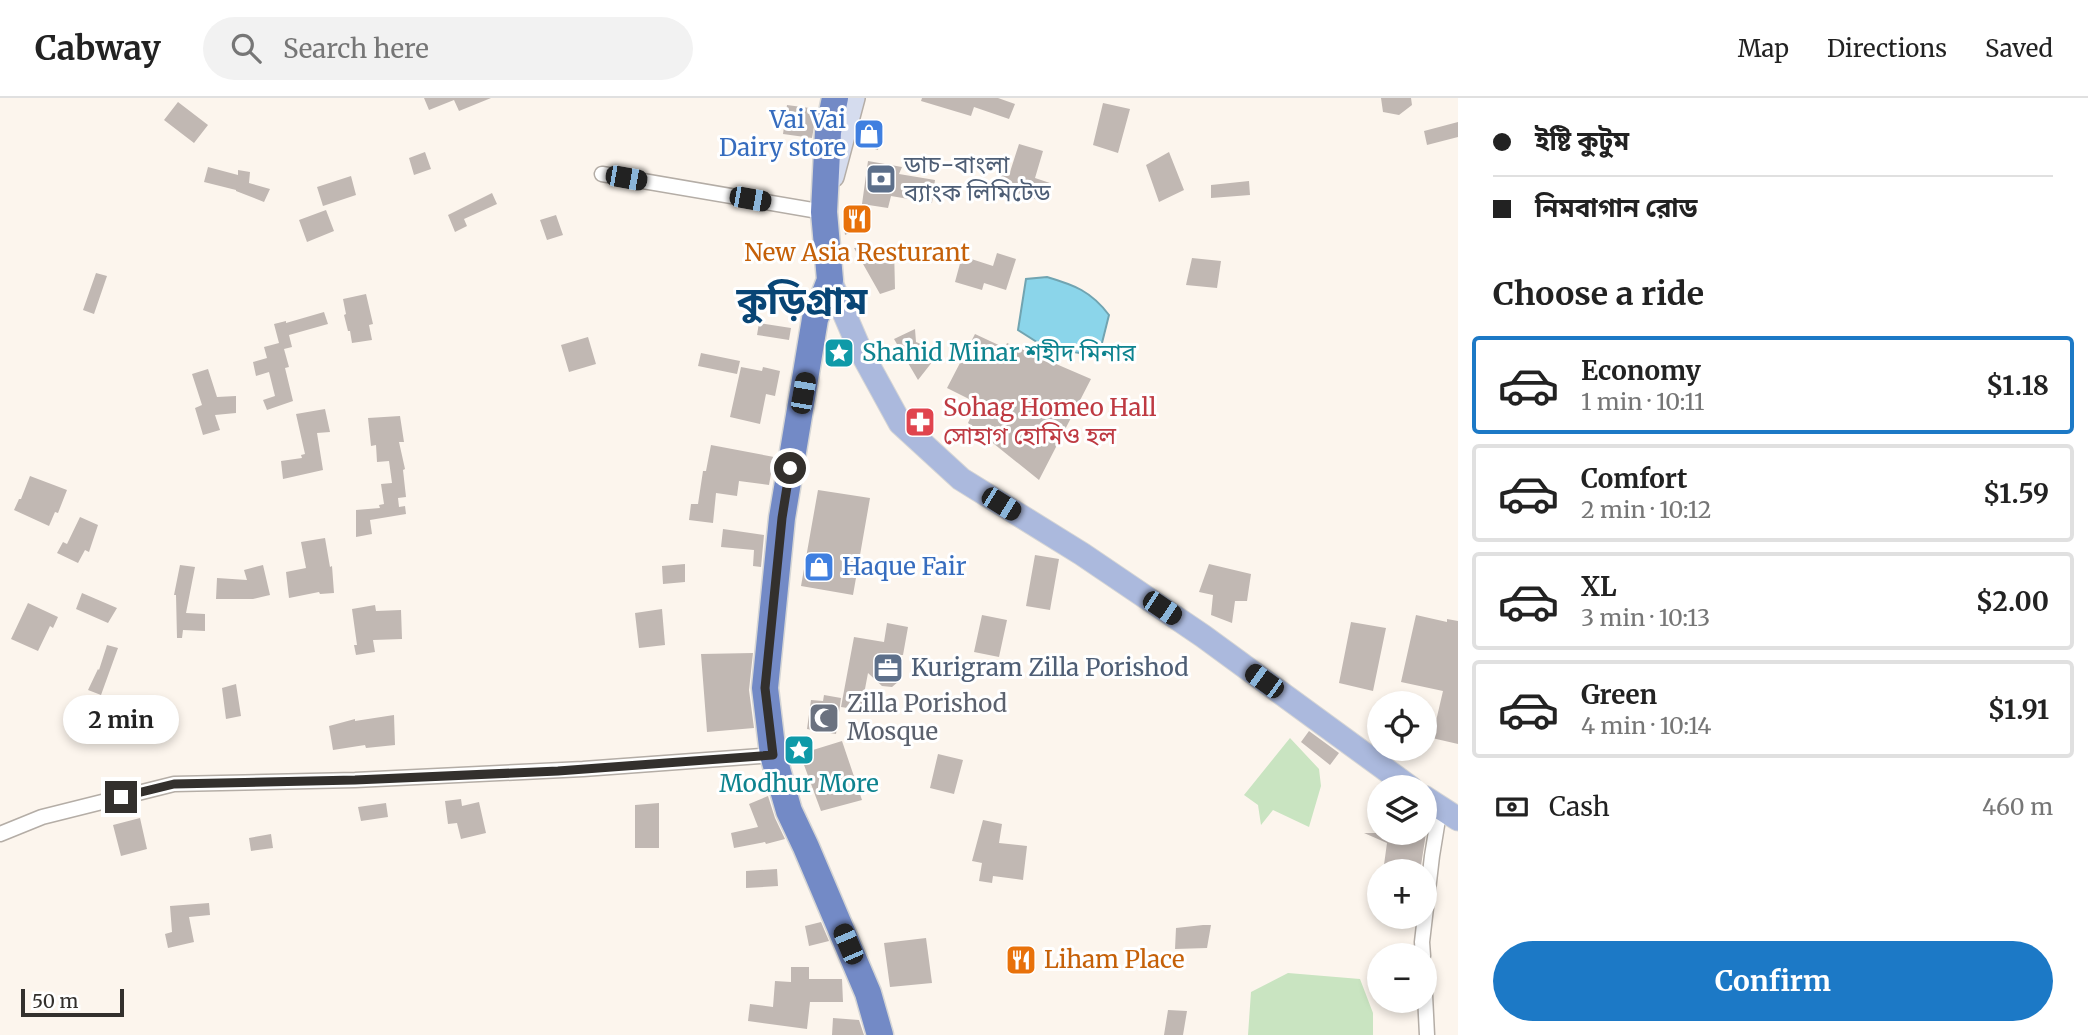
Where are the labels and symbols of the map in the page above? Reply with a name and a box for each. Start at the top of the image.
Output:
place label: Vai Vai Dairy store [719,104,846,163]
shop icon: Vai Vai Dairy store [852,117,886,151]
place label: ডাচ-বাংলা ব্যাংক লিমিটেড [903,149,1052,208]
bank icon: ডাচ-বাংলা ব্যাংক লিমিটেড [864,162,898,196]
car [604,164,649,192]
car [728,185,773,213]
restaurant icon: New Asia Resturant [840,202,874,236]
place label: New Asia Resturant [744,237,970,268]
district label: কুড়িগ্রাম [735,277,869,324]
place icon: Shahid Minar শহীদ মিনার [822,336,856,370]
place label: Shahid Minar শহীদ মিনার [862,337,1137,368]
car [790,370,817,416]
place label: Sohag Homeo Hall সোহাগ হোমিও হল [943,392,1156,451]
pharmacy icon: Sohag Homeo Hall সোহাগ হোমিও হল [903,405,937,439]
route start [774,452,806,484]
car [978,484,1025,524]
shop icon: Haque Fair [802,550,836,584]
place label: Haque Fair [842,551,967,582]
car [1139,588,1186,628]
office icon: Kurigram Zilla Porishod [871,651,905,685]
place label: Kurigram Zilla Porishod [911,652,1189,683]
car [1241,660,1288,702]
place label: Zilla Porishod Mosque [847,688,1007,747]
callout: 2 min [63,696,179,744]
mosque icon: Zilla Porishod Mosque [807,701,841,735]
place icon: Modhur More [782,733,816,767]
place label: Modhur More [719,768,879,799]
route end [105,781,137,813]
car [831,921,866,967]
restaurant icon: Liham Place [1004,943,1038,977]
place label: Liham Place [1044,944,1185,975]
scale bar [21,986,124,1018]

